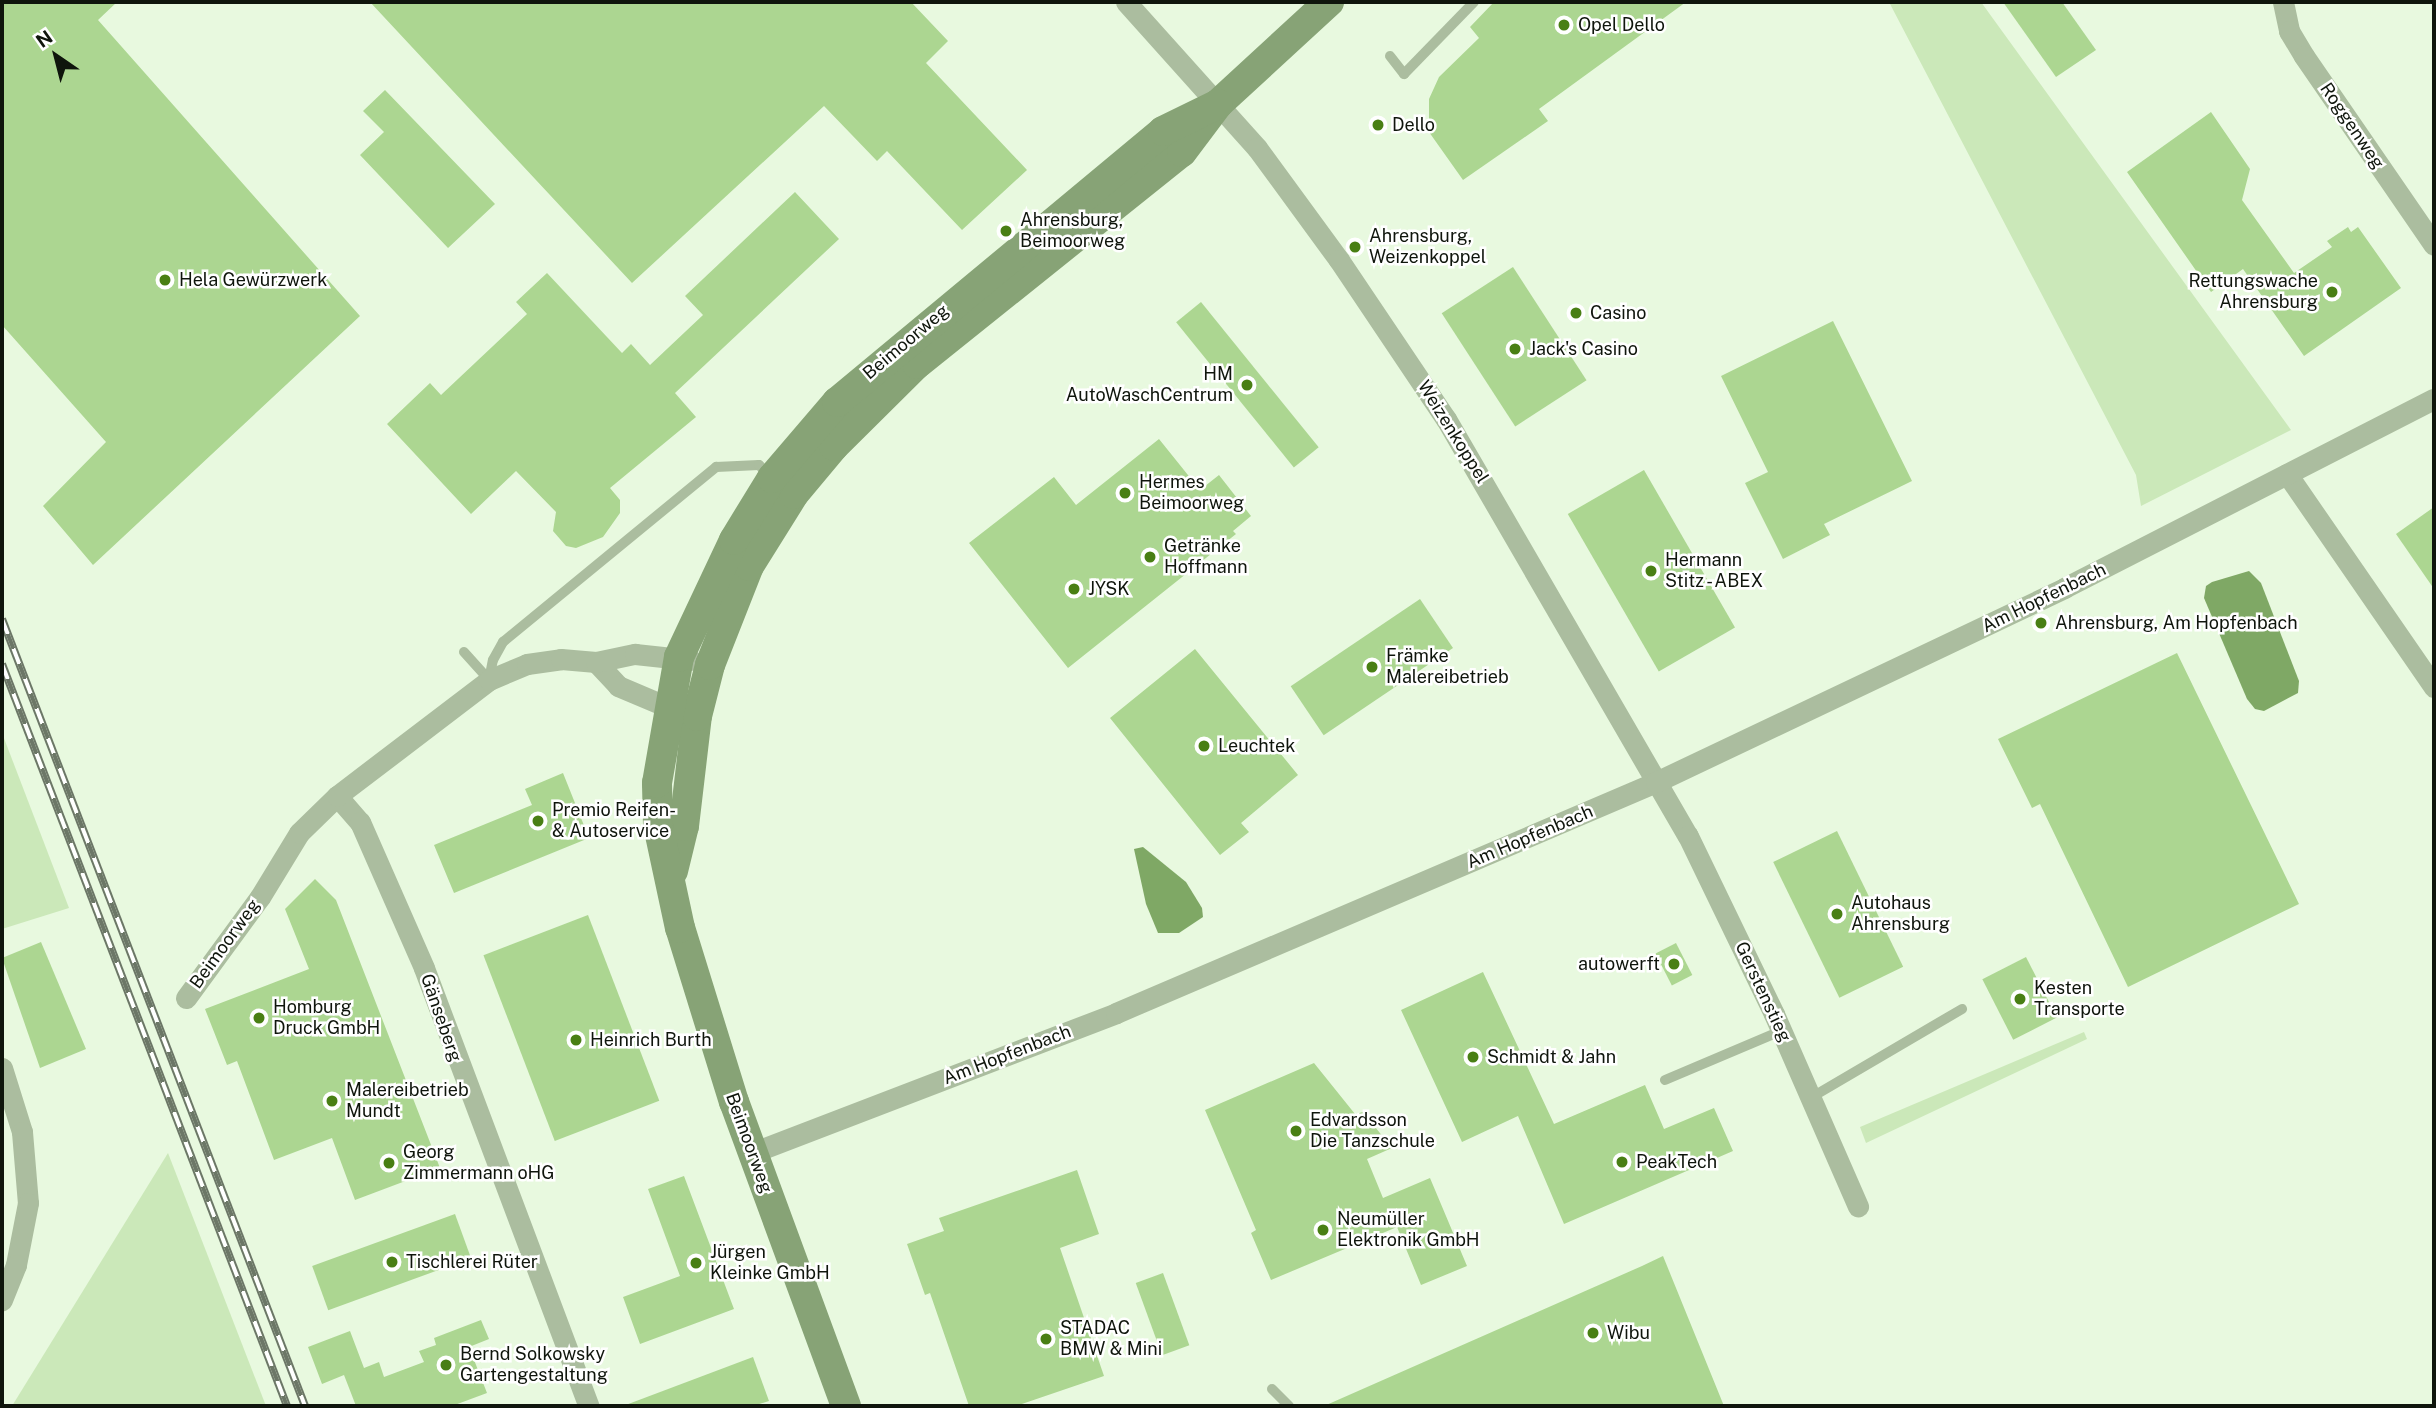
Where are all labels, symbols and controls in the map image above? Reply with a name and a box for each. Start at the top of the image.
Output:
place label: Opel Dello [1578,14,1665,36]
marker: Opel Dello [1556,17,1572,33]
north arrow [21,21,91,91]
text: N [32,26,56,52]
street label: Roggenweg [2315,79,2389,173]
place label: Dello [1392,114,1435,136]
marker: Dello [1370,117,1386,133]
place label: Ahrensburg, Beimoorweg [1020,210,1125,252]
marker: Ahrensburg, Beimoorweg [998,223,1014,239]
place label: Ahrensburg, Weizenkoppel [1369,226,1486,268]
marker: Ahrensburg, Weizenkoppel [1347,239,1363,255]
place label: Hela Gewürzwerk [179,269,327,291]
place label: Rettungswache Ahrensburg [2188,271,2318,314]
marker: Hela Gewürzwerk [157,272,173,288]
marker: Rettungswache Ahrensburg [2324,284,2340,300]
street label: Beimoorweg [859,300,953,384]
place label: Casino [1590,302,1646,324]
marker: Casino [1568,305,1584,321]
place label: Jack's Casino [1529,338,1638,360]
marker: Jack's Casino [1507,341,1523,357]
place label: HM AutoWaschCentrum [1066,364,1233,406]
marker: HM AutoWaschCentrum [1239,377,1255,393]
street label: Weizenkoppel [1413,377,1493,487]
place label: Hermes Beimoorweg [1139,472,1244,514]
marker: Hermes Beimoorweg [1117,485,1133,501]
place label: Getränke Hoffmann [1164,536,1248,578]
marker: Getränke Hoffmann [1142,549,1158,565]
place label: Hermann Stitz - ABEX [1665,550,1768,592]
street label: Am Hopfenbach [1979,559,2109,637]
marker: Hermann Stitz - ABEX [1643,563,1659,579]
place label: JYSK [1088,578,1129,600]
marker: JYSK [1066,581,1082,597]
place label: Ahrensburg, Am Hopfenbach [2055,612,2298,634]
marker: Ahrensburg, Am Hopfenbach [2033,615,2049,631]
place label: Främke Malereibetrieb [1386,646,1509,688]
marker: Främke Malereibetrieb [1364,659,1380,675]
place label: Leuchtek [1218,735,1295,757]
marker: Leuchtek [1196,738,1212,754]
place label: Premio Reifen- & Autoservice [552,800,676,842]
street label: Am Hopfenbach [1464,801,1596,873]
marker: Premio Reifen- & Autoservice [530,813,546,829]
place label: Autohaus Ahrensburg [1851,893,1950,936]
street label: Beimoorweg [185,895,265,993]
marker: Autohaus Ahrensburg [1829,906,1845,922]
street label: Gerstenstieg [1730,938,1796,1046]
place label: autowerft [1578,953,1660,975]
marker: autowerft [1666,956,1682,972]
street label: Gänseberg [416,971,466,1065]
place label: Kesten Transporte [2034,978,2125,1020]
marker: Kesten Transporte [2012,991,2028,1007]
place label: Homburg Druck GmbH [273,997,380,1040]
marker: Homburg Druck GmbH [251,1010,267,1026]
street label: Am Hopfenbach [940,1021,1074,1089]
place label: Heinrich Burth [590,1029,712,1051]
marker: Heinrich Burth [568,1032,584,1048]
place label: Schmidt & Jahn [1487,1046,1616,1068]
marker: Schmidt & Jahn [1465,1049,1481,1065]
place label: Malereibetrieb Mundt [346,1080,469,1122]
street label: Beimoorweg [721,1090,777,1196]
marker: Malereibetrieb Mundt [324,1093,340,1109]
place label: Edvardsson Die Tanzschule [1310,1110,1435,1152]
marker: Edvardsson Die Tanzschule [1288,1123,1304,1139]
place label: Georg Zimmermann oHG [403,1142,555,1184]
place label: PeakTech [1636,1151,1717,1173]
marker: PeakTech [1614,1154,1630,1170]
marker: Georg Zimmermann oHG [381,1155,397,1171]
place label: Neumüller Elektronik GmbH [1337,1209,1480,1252]
marker: Neumüller Elektronik GmbH [1315,1222,1331,1238]
place label: Jürgen Kleinke GmbH [710,1242,830,1284]
place label: Tischlerei Rüter [406,1251,538,1273]
marker: Tischlerei Rüter [384,1254,400,1270]
marker: Jürgen Kleinke GmbH [688,1255,704,1271]
place label: STADAC BMW & Mini [1060,1318,1162,1360]
place label: Wibu [1607,1322,1650,1344]
marker: Wibu [1585,1325,1601,1341]
marker: STADAC BMW & Mini [1038,1331,1054,1347]
place label: Bernd Solkowsky Gartengestaltung [460,1344,608,1386]
marker: Bernd Solkowsky Gartengestaltung [438,1357,454,1373]

